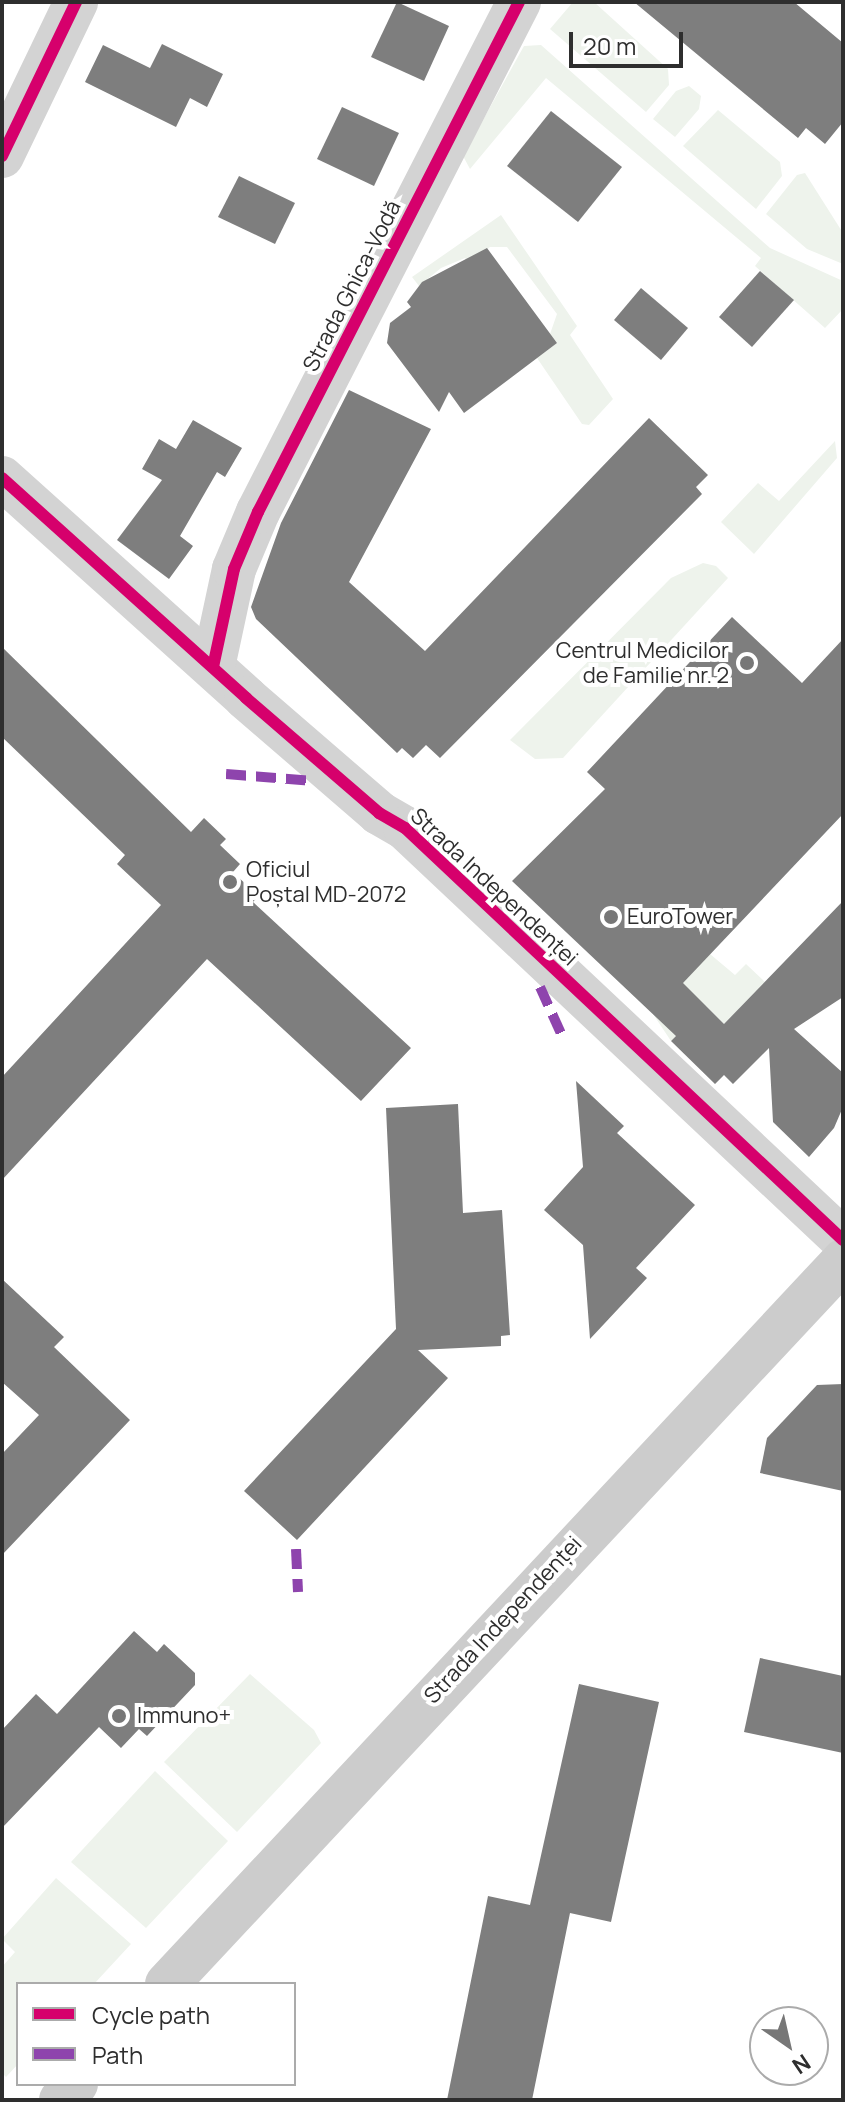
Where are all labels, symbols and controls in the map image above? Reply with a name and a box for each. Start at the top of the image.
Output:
scale bar [573,16,687,66]
text: 20 m [583,29,636,62]
street label: Strada Ghica-Vodă [298,196,406,376]
place label: Centrul Medicilor de Familie nr. 2 [556,637,729,688]
marker: Centrul Medicilor de Familie nr. 2 [736,652,758,674]
street label: Strada Independenței [405,803,583,971]
place label: Oficiul Poștal MD-2072 [246,856,406,908]
marker: Oficiul Poștal MD-2072 [221,873,239,891]
place label: EuroTower [627,904,733,930]
marker: EuroTower [602,908,620,926]
street label: Strada Independenței [419,1531,587,1709]
place label: Immuno+ [137,1703,231,1729]
marker: Immuno+ [108,1705,130,1727]
legend [16,1982,296,2086]
text: Cycle path [92,1998,210,2031]
north arrow [749,2006,829,2086]
text: Path [92,2038,143,2071]
text: N [786,2047,816,2081]

